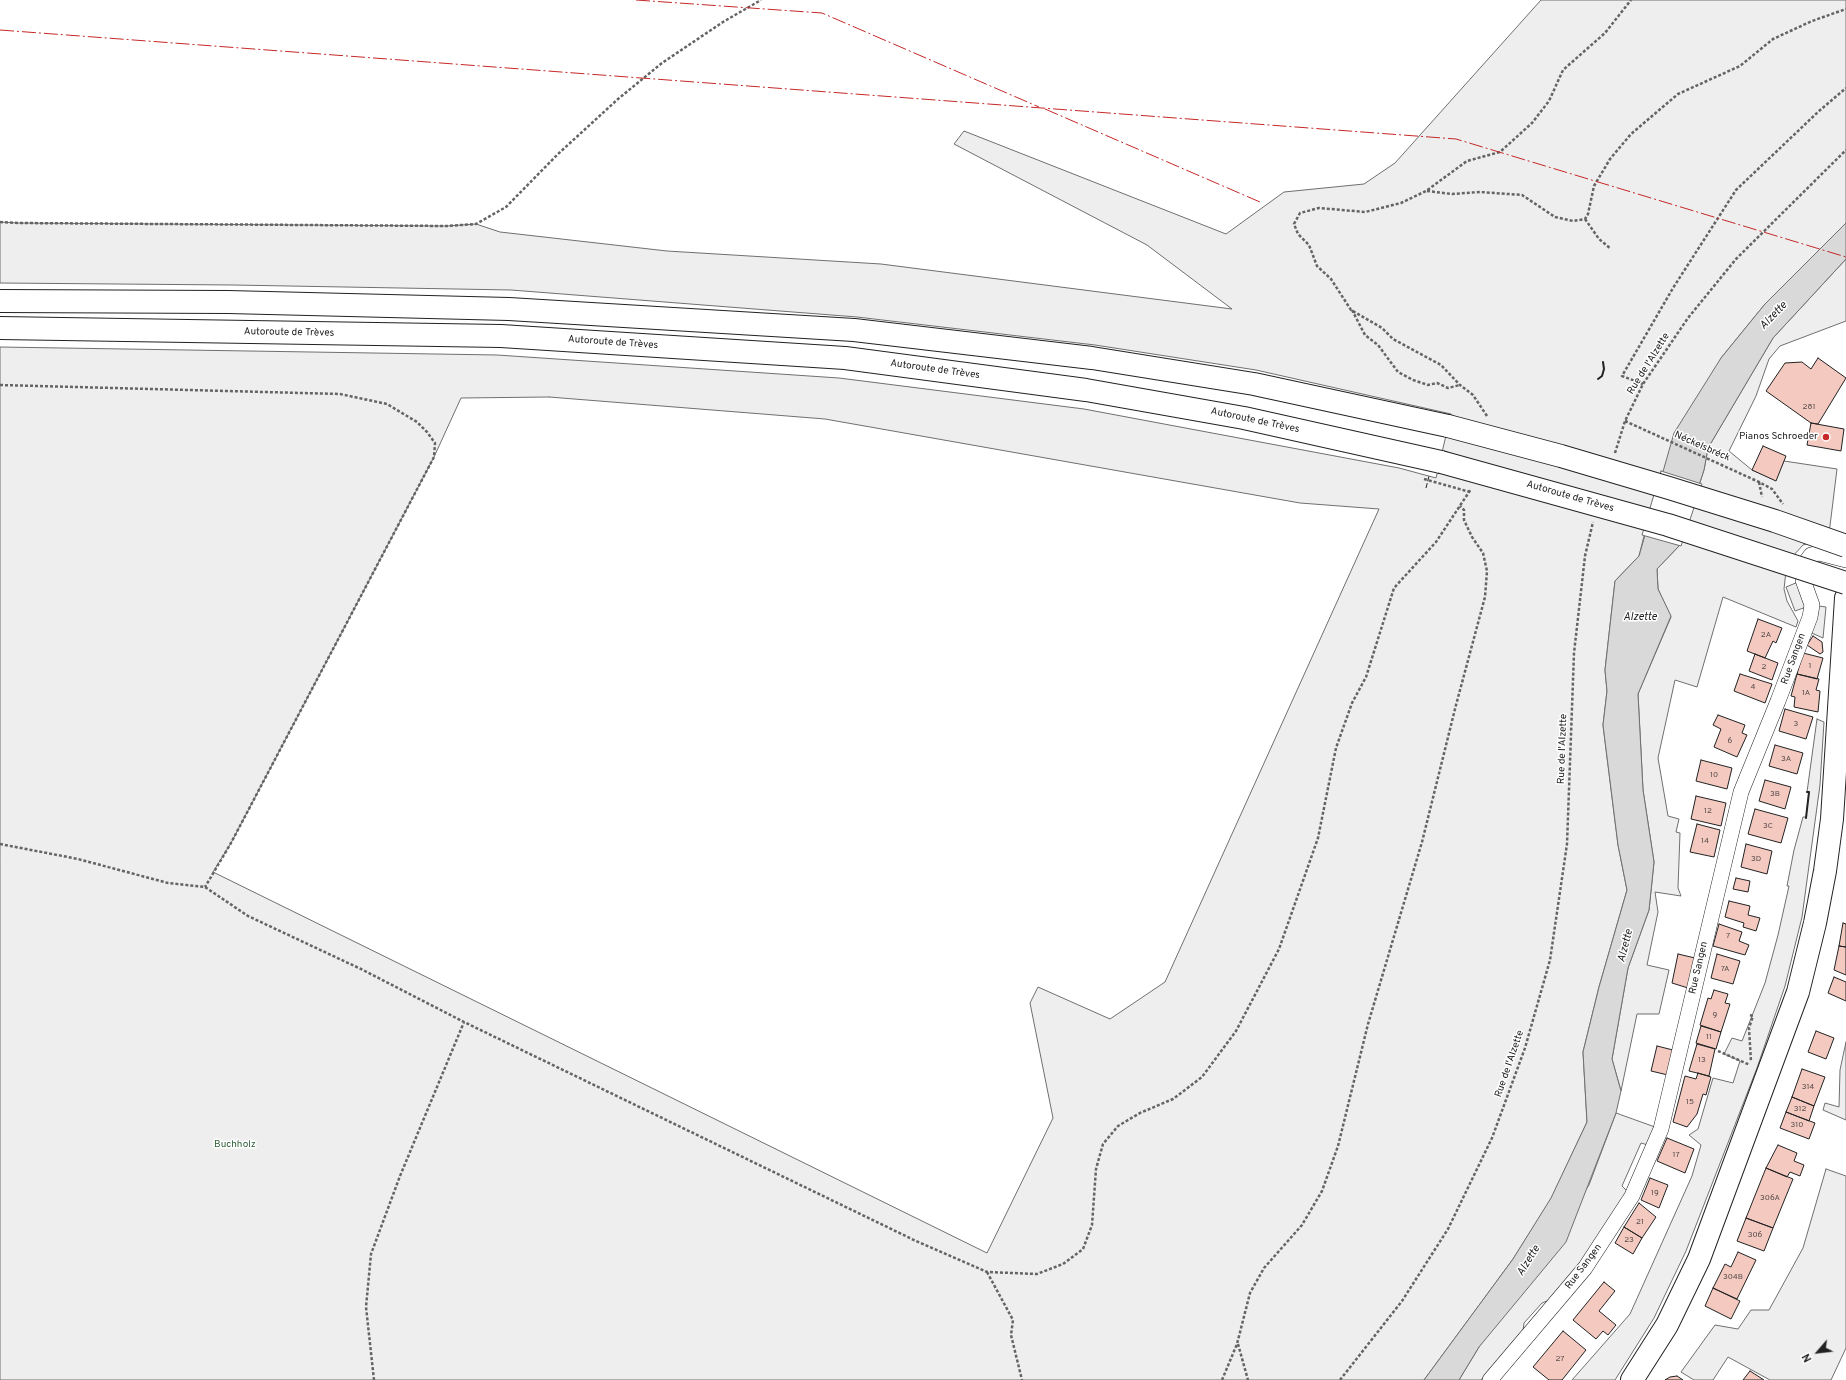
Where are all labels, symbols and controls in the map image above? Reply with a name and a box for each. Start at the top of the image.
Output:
water label: Alzette [1758,299,1790,333]
street label: Autoroute de Trèves [244,326,334,340]
street label: Rue de l'Alzette [1625,331,1673,397]
street label: Autoroute de Trèves [567,334,659,352]
street label: Autoroute de Trèves [889,358,981,382]
house number: 281 [1803,402,1815,412]
street label: Autoroute de Trèves [1210,406,1300,436]
street label: Néckelsbréck [1672,429,1732,465]
place label: Pianos Schroeder [1739,431,1818,443]
marker: Pianos Schroeder [1821,432,1831,442]
street label: Autoroute de Trèves [1525,479,1615,515]
water label: Alzette [1623,611,1657,625]
house number: 2A [1761,630,1771,640]
street label: Rue Sangen [1779,632,1809,686]
house number: 1 [1809,661,1811,671]
house number: 2 [1762,662,1766,672]
house number: 4 [1751,682,1755,692]
house number: 1A [1802,688,1810,698]
street label: Rue de l'Alzette [1556,714,1570,784]
house number: 3 [1794,719,1798,729]
house number: 6 [1728,736,1732,746]
house number: 3A [1781,754,1791,764]
house number: 10 [1710,770,1718,780]
house number: 3B [1770,789,1780,799]
house number: 12 [1704,806,1712,816]
house number: 3C [1763,821,1773,831]
house number: 14 [1701,836,1709,846]
house number: 3D [1751,854,1761,864]
water label: Alzette [1616,928,1636,964]
house number: 7 [1726,931,1730,941]
street label: Rue Sangen [1687,941,1711,995]
house number: 7A [1721,964,1729,974]
house number: 9 [1713,1010,1717,1020]
street label: Rue de l'Alzette [1493,1029,1527,1099]
house number: 11 [1706,1032,1712,1042]
house number: 13 [1698,1055,1706,1065]
house number: 314 [1802,1082,1814,1092]
house number: 15 [1686,1097,1694,1107]
house number: 312 [1794,1104,1806,1114]
house number: 310 [1791,1120,1803,1130]
park label: Buchholz [214,1139,256,1151]
house number: 17 [1672,1150,1680,1160]
house number: 19 [1651,1188,1659,1198]
house number: 306A [1760,1193,1780,1203]
house number: 21 [1636,1217,1644,1227]
house number: 306 [1748,1230,1762,1240]
house number: 23 [1624,1235,1634,1245]
street label: Rue Sangen [1563,1242,1605,1292]
water label: Alzette [1514,1243,1544,1279]
house number: 304B [1723,1272,1743,1282]
north arrow [1798,1332,1838,1372]
text: N [1799,1351,1815,1364]
house number: 27 [1556,1354,1564,1364]

